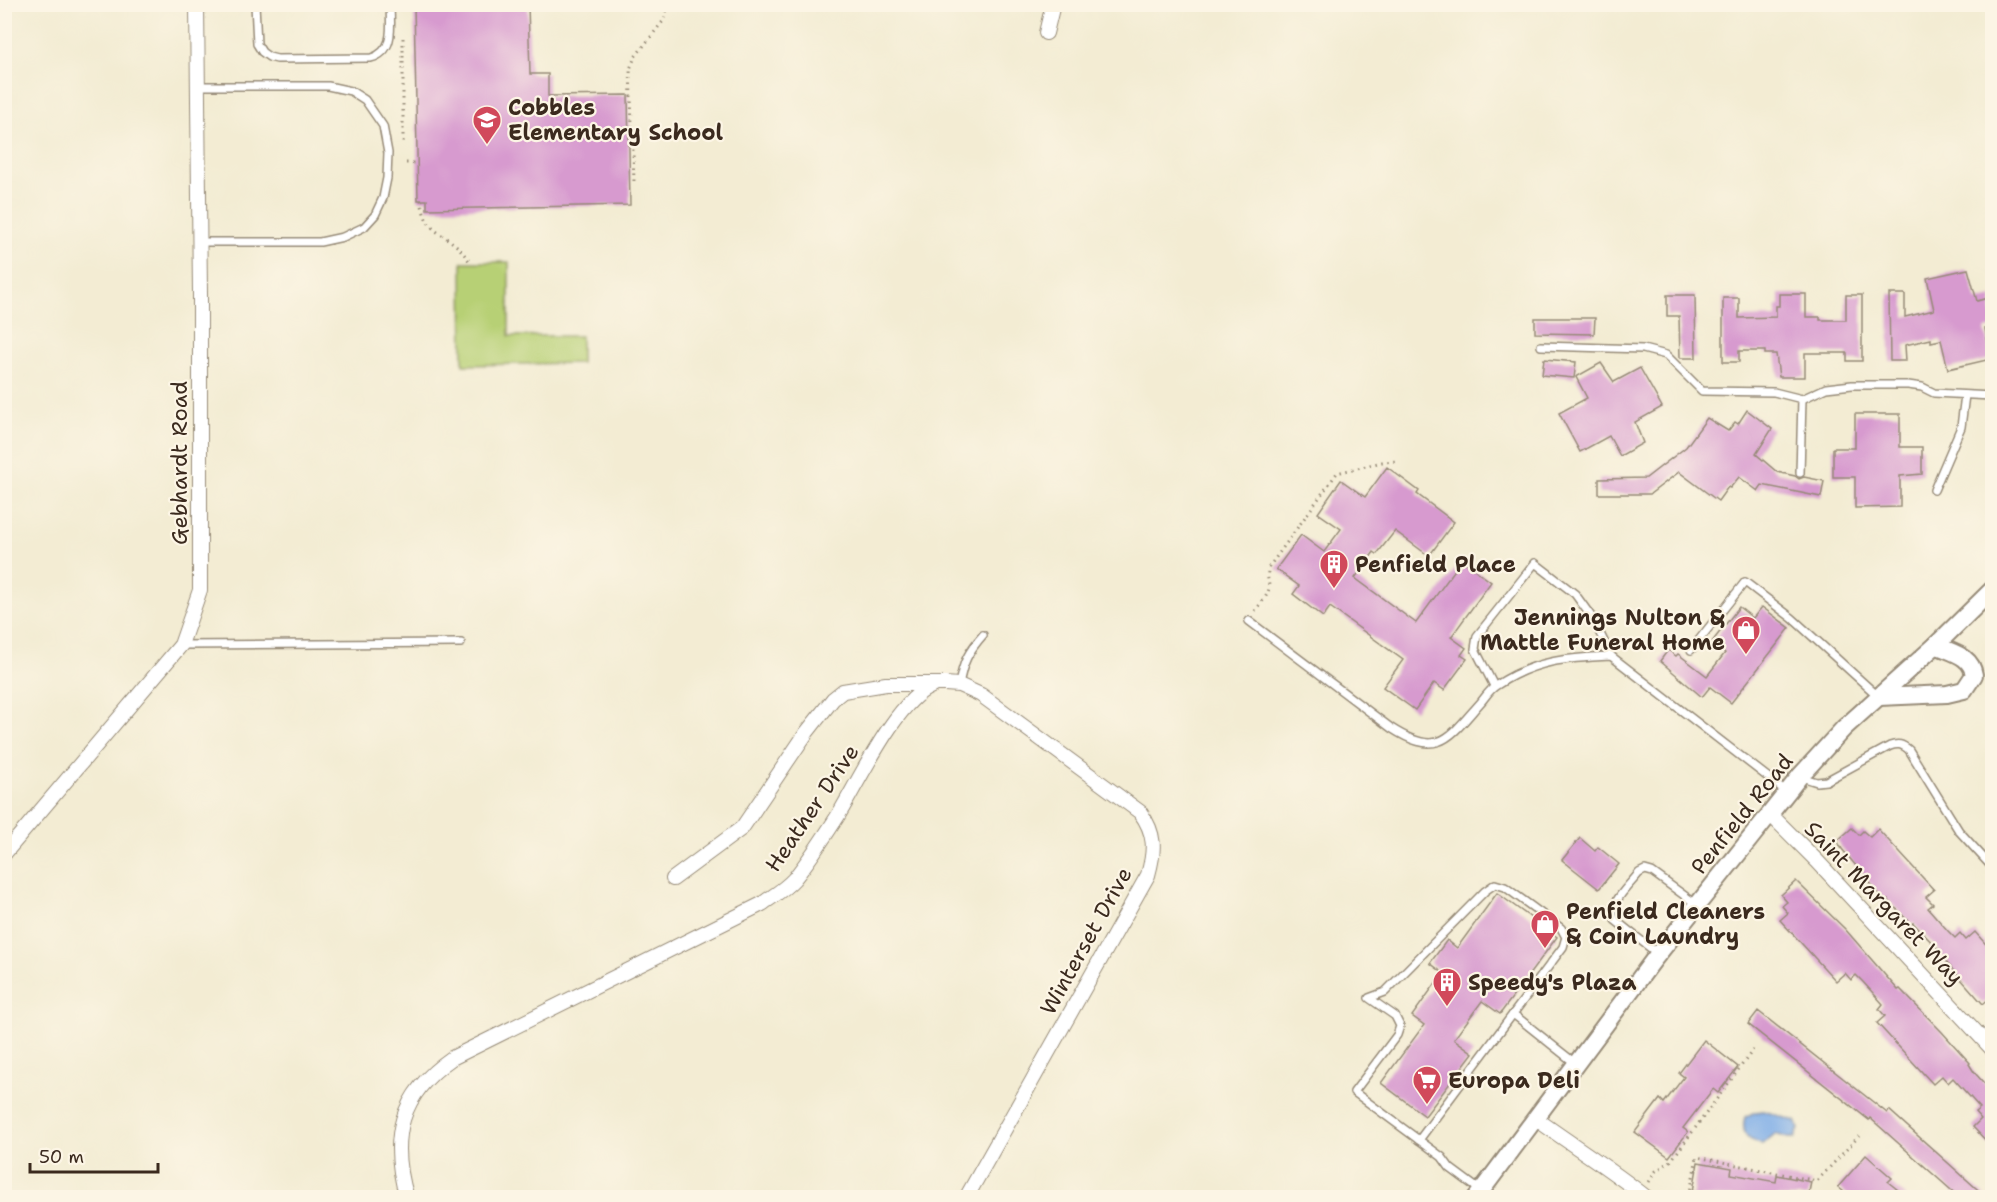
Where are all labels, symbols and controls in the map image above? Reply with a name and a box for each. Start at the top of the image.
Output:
place label: Cobbles Elementary School [508,93,724,147]
school or university icon: Cobbles Elementary School [471,104,503,146]
street label: Gebhardt Road [165,381,194,545]
building icon: Penfield Place [1318,548,1350,590]
place label: Penfield Place [1355,550,1516,579]
place label: Jennings Nulton & Mattle Funeral Home [1480,603,1725,657]
shop icon: Jennings Nulton & Mattle Funeral Home [1730,614,1762,656]
street label: Heather Drive [759,738,865,878]
street label: Penfield Road [1684,748,1800,880]
street label: Saint Margaret Way [1798,815,1970,991]
street label: Winterset Drive [1033,862,1139,1020]
place label: Penfield Cleaners & Coin Laundry [1566,897,1765,951]
shop icon: Penfield Cleaners & Coin Laundry [1529,908,1561,950]
building icon: Speedy's Plaza [1431,966,1463,1008]
place label: Speedy's Plaza [1468,968,1636,997]
supermarket icon: Europa Deli [1411,1064,1443,1106]
place label: Europa Deli [1448,1066,1580,1095]
scale bar [30,1136,158,1174]
text: 50 m [39,1145,84,1169]

